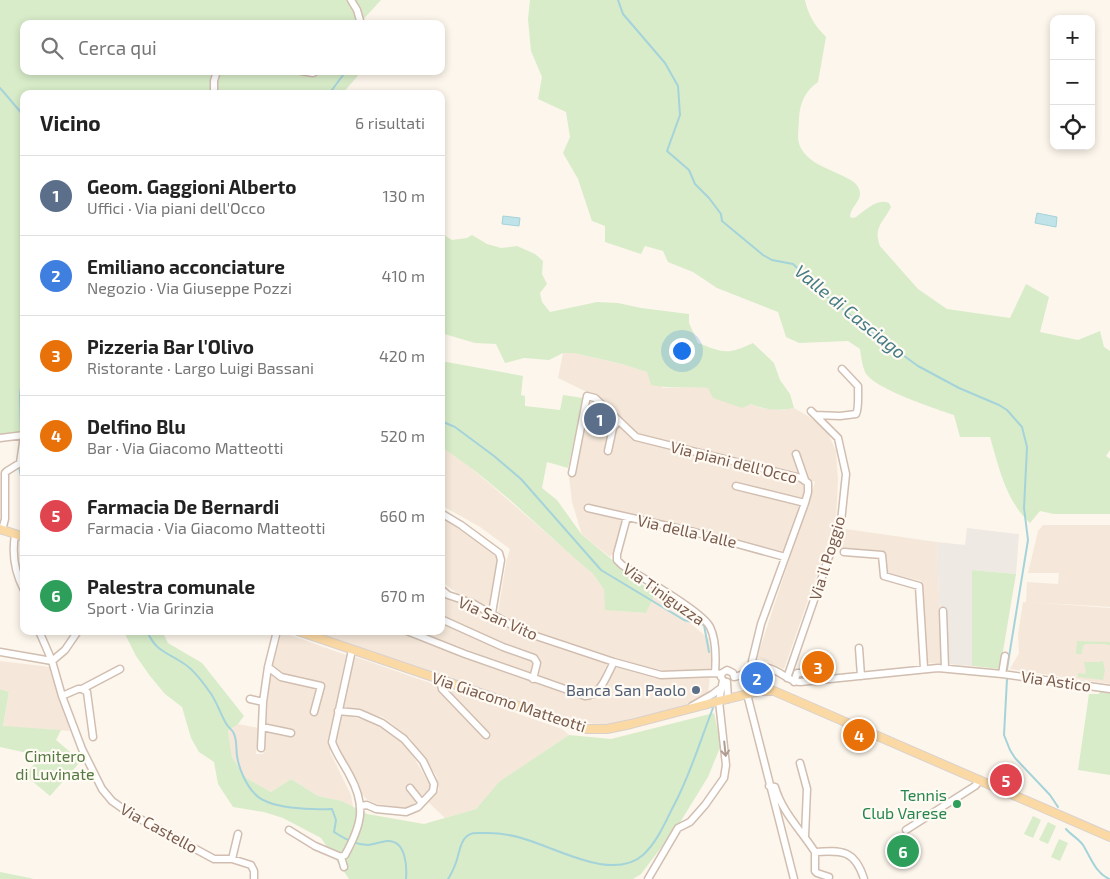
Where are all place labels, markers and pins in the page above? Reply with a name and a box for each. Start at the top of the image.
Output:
pin: 1 [584,400,616,438]
pin: 3 [802,648,834,686]
pin: 2 [741,659,773,697]
place label: Banca San Paolo [566,680,686,699]
marker: Banca San Paolo [690,684,702,696]
pin: 4 [843,716,875,754]
pin: 5 [990,761,1022,799]
place label: Tennis Club Varese [862,785,947,822]
marker: Tennis Club Varese [951,798,963,810]
pin: 6 [887,832,919,870]

